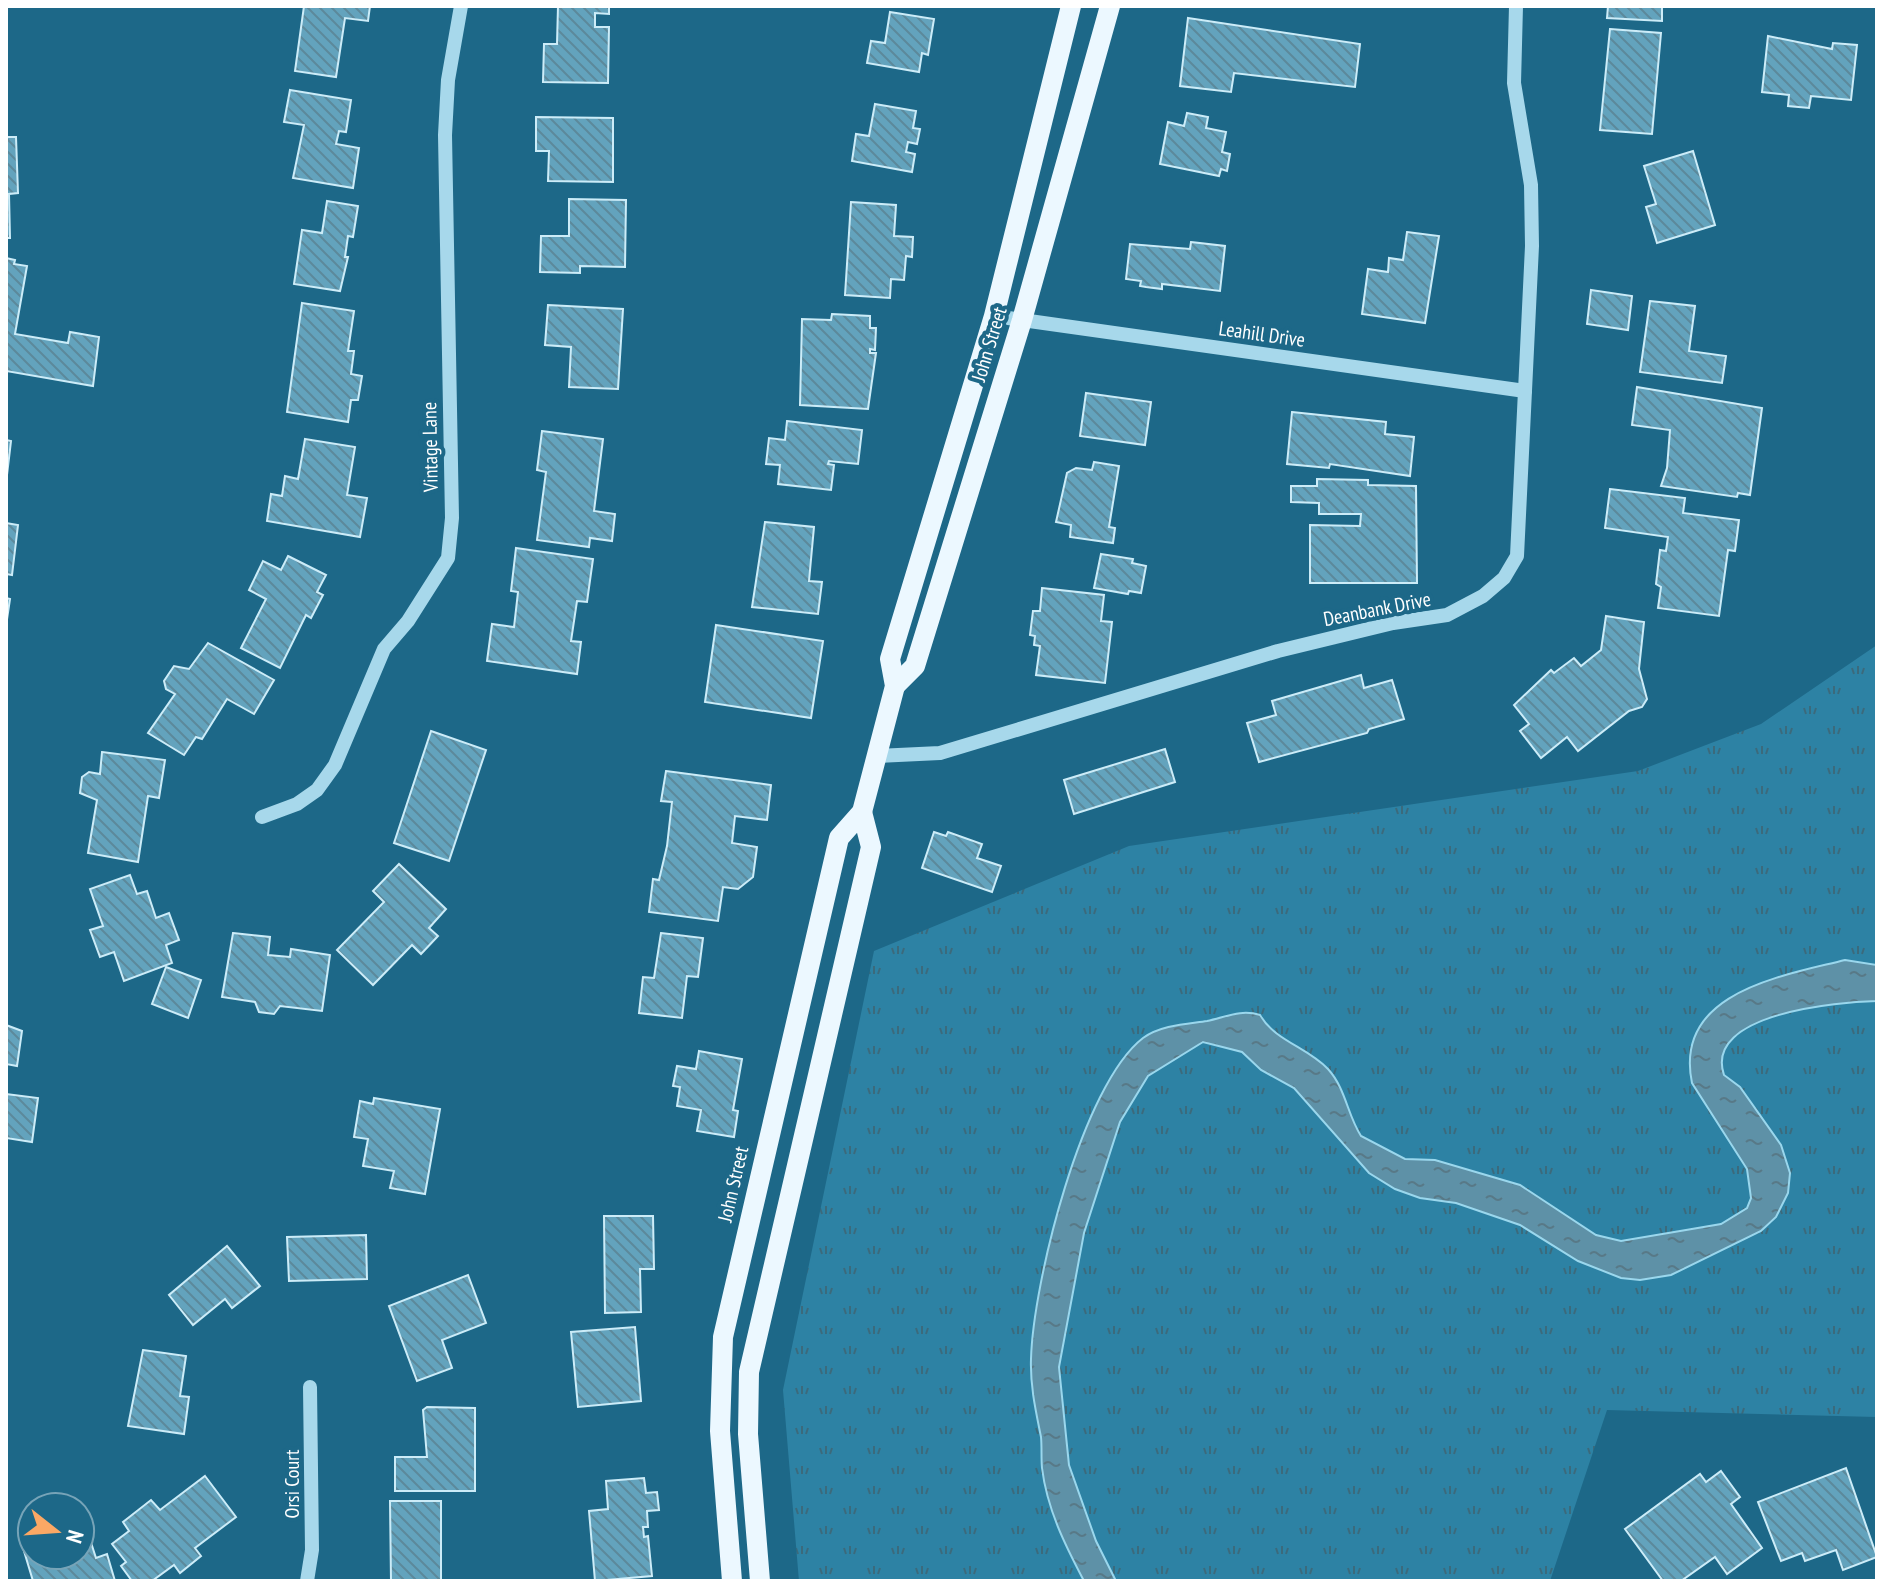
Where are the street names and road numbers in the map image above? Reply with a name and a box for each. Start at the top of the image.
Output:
street label: John Street [965,303,1013,385]
street label: Leahill Drive [1217,315,1307,353]
street label: Vintage Lane [416,402,444,493]
street label: Deanbank Drive [1321,586,1433,632]
street label: John Street [711,1143,754,1225]
street label: Orsi Court [279,1449,305,1519]

